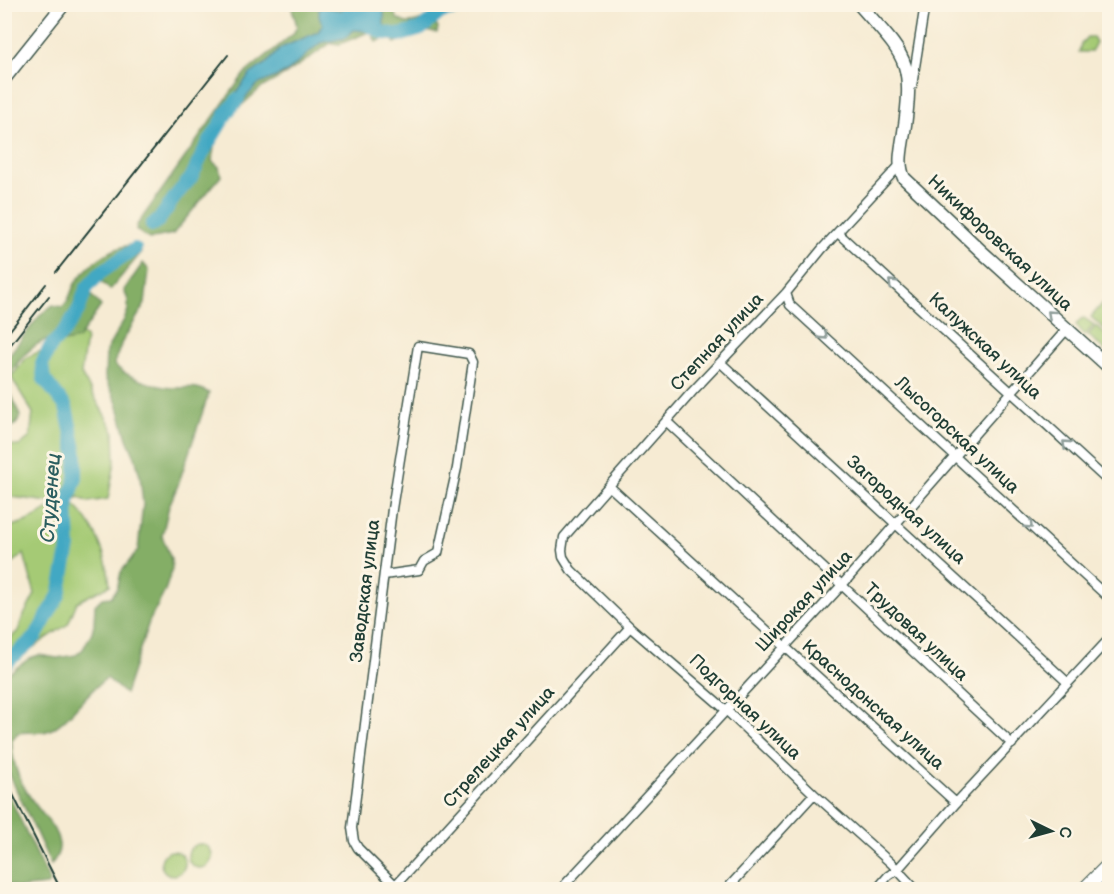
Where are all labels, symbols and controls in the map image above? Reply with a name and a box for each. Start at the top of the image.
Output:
street label: Никифоровская улица [923,171,1077,316]
one-way arrow [888,279,899,290]
street label: Степная улица [666,288,768,395]
street label: Калужская улица [924,288,1046,404]
one-way arrow [1047,310,1057,321]
one-way arrow [817,329,828,340]
street label: Лысогорская улица [890,371,1024,498]
one-way arrow [1063,440,1074,451]
street label: Загородная улица [842,451,970,569]
water label: Студенец [36,452,66,544]
street label: Заводская улица [346,518,384,664]
one-way arrow [1022,518,1033,529]
street label: Широкая улица [751,545,857,656]
street label: Трудовая улица [860,579,972,686]
street label: Краснодонская улица [798,636,949,775]
street label: Подгорная улица [685,650,805,764]
street label: Стрелецкая улица [439,682,559,812]
north arrow [1021,801,1081,861]
text: С [1054,826,1074,839]

